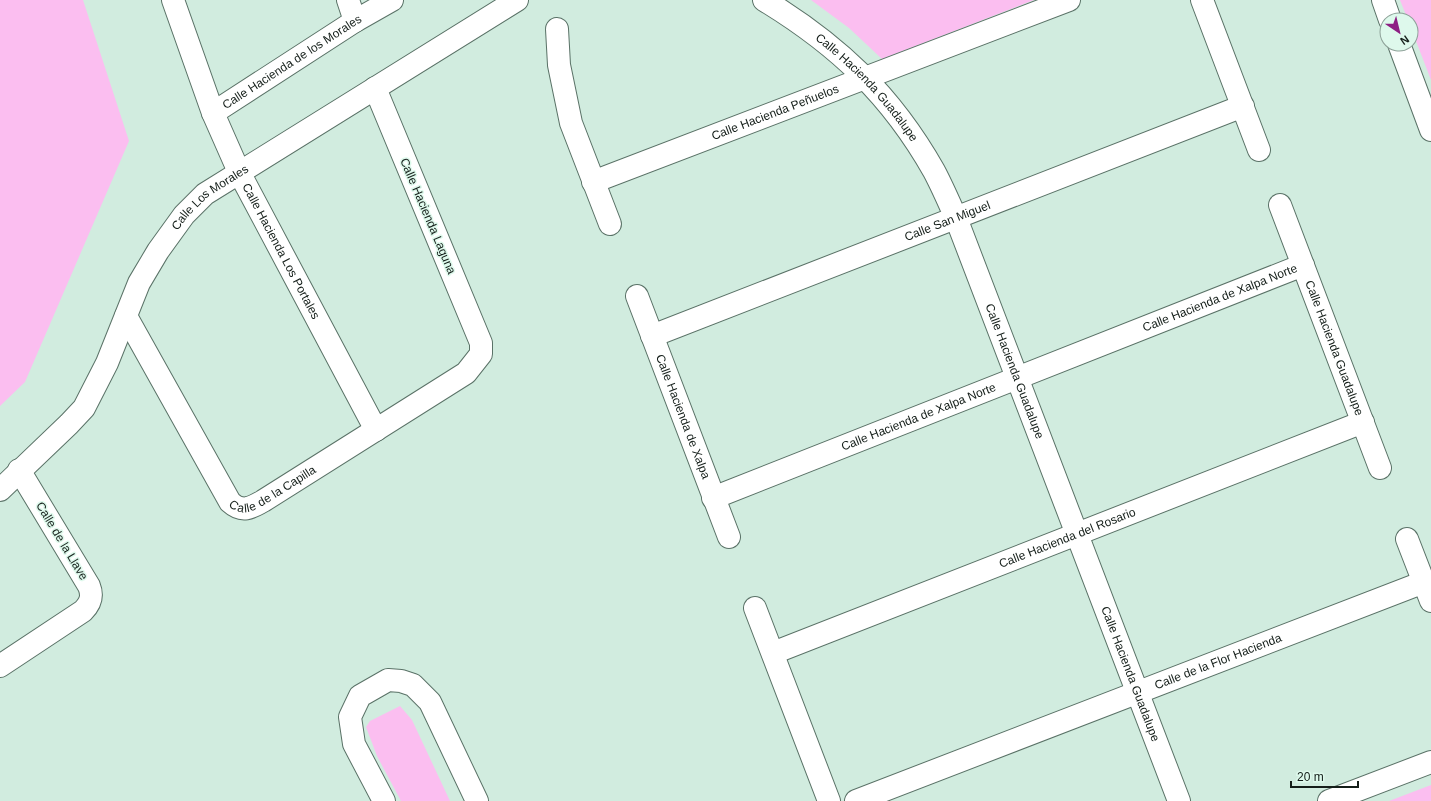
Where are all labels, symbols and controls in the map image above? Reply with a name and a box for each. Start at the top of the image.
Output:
street label: Calle Hacienda de los Morales [220,12,364,112]
north arrow [1379,12,1419,52]
street label: Calle Hacienda Guadalupe [813,31,921,144]
text: N [1398,33,1411,47]
street label: Calle Hacienda Peñuelos [710,82,841,143]
street label: Calle Hacienda Laguna [397,156,459,276]
street label: Calle Los Morales [168,162,251,233]
street label: Calle Hacienda Los Portales [239,181,323,321]
street label: Calle San Miguel [903,198,992,244]
street label: Calle Hacienda de Xalpa Norte [1141,261,1300,335]
street label: Calle Hacienda Guadalupe [1302,278,1367,418]
street label: Calle Hacienda Guadalupe [982,302,1047,441]
street label: Calle Hacienda de Xalpa [653,352,713,481]
street label: Calle Hacienda de Xalpa Norte [839,380,998,454]
street label: Calle de la Capilla [226,462,319,516]
street label: Calle de la Llave [33,499,91,583]
street label: Calle Hacienda del Rosario [997,505,1138,571]
street label: Calle Hacienda Guadalupe [1098,604,1163,744]
street label: Calle de la Flor Hacienda [1153,630,1284,692]
scale bar [1291,763,1358,789]
text: 20 m [1297,770,1324,784]

